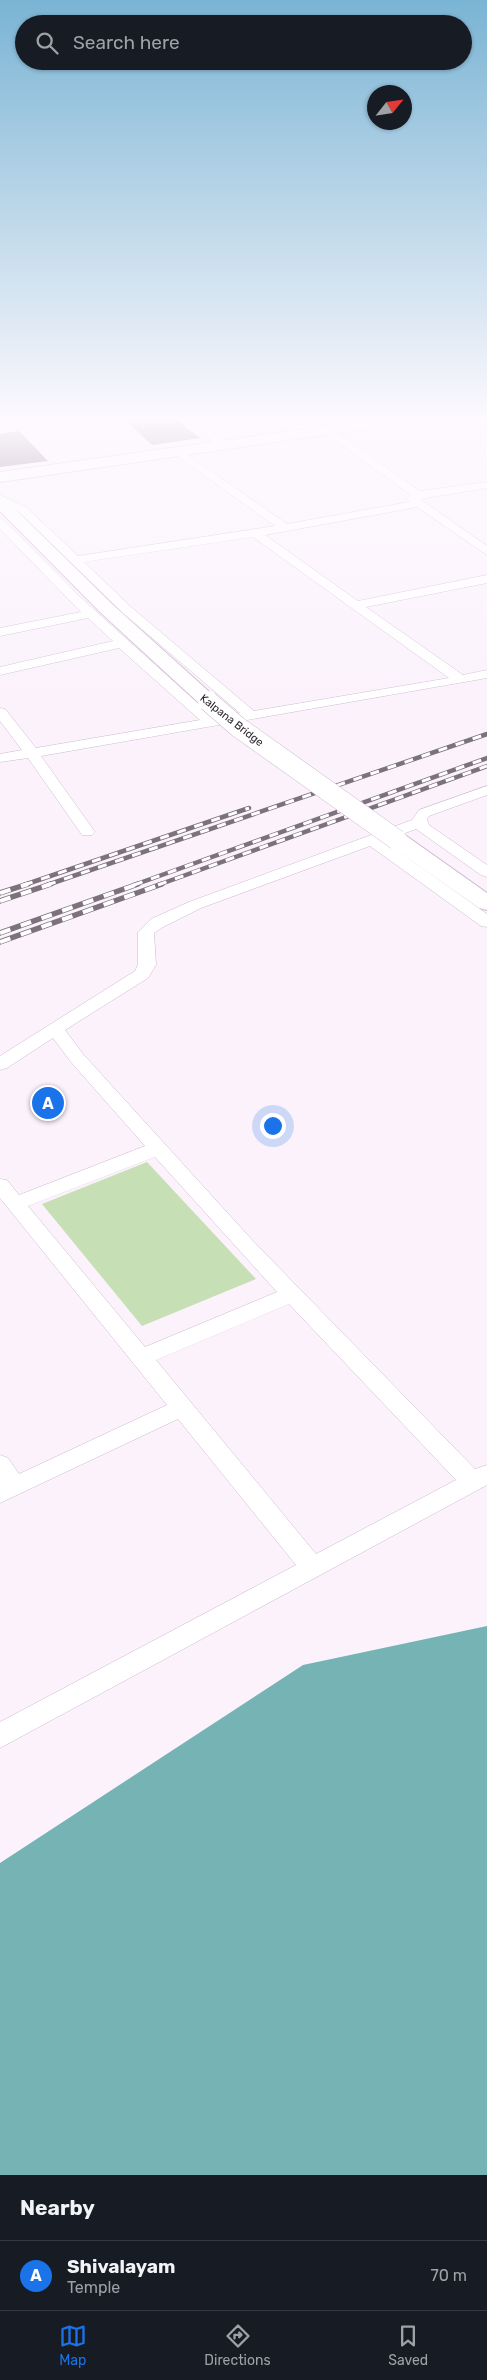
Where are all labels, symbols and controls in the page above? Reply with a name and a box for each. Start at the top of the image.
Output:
search box [15,15,472,70]
icon: search [33,29,61,57]
text: Search here [73,31,180,54]
north arrow [367,85,412,130]
street label: Kalpana Bridge [197,692,266,749]
pin: A [32,1084,64,1122]
your location [260,1113,286,1139]
text: Nearby [20,2195,95,2220]
text: Shivalayam [67,2255,175,2278]
text: A [30,2266,42,2285]
text: 70 m [430,2266,467,2285]
text: Temple [67,2278,120,2297]
tab: Map [59,2322,87,2369]
tab: Directions [204,2322,271,2369]
tab: Saved [388,2322,428,2369]

